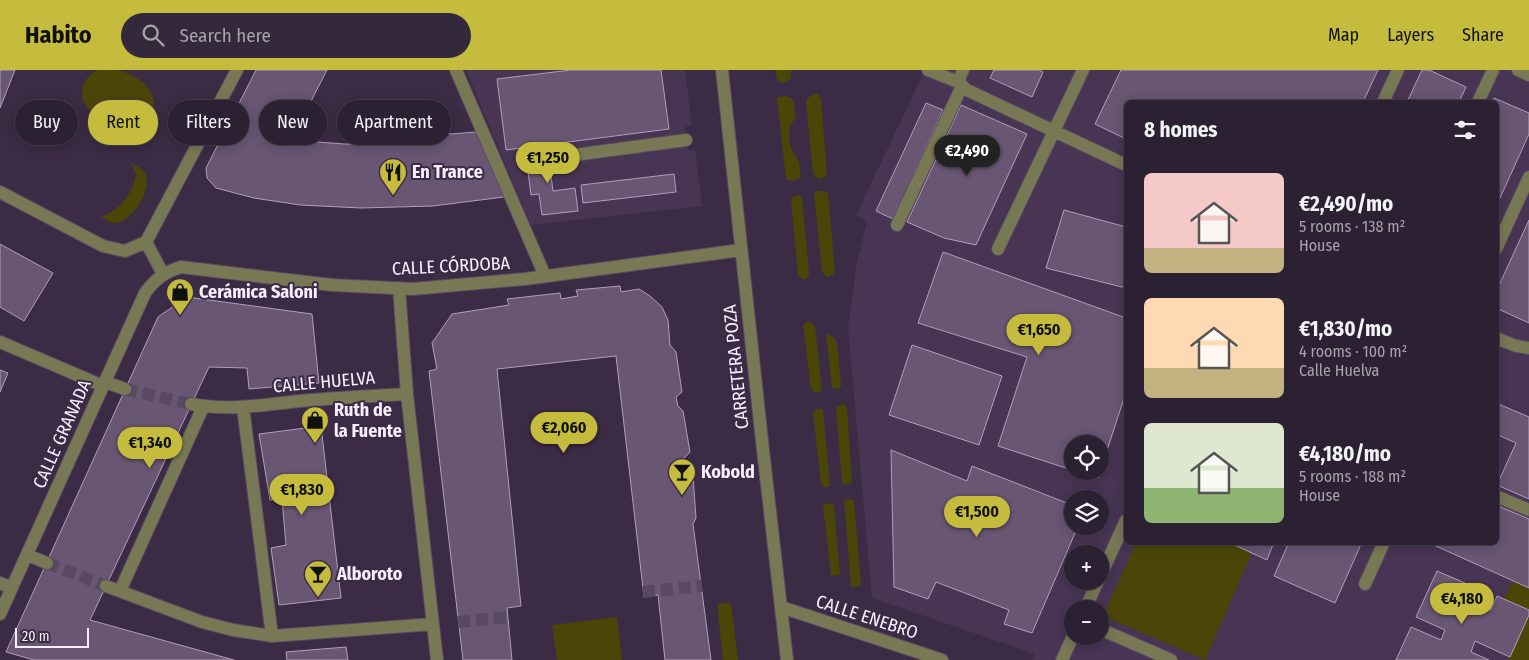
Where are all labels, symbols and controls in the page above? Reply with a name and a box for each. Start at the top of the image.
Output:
search box [121,13,471,58]
text: Habito [25,21,91,49]
icon: search [139,21,167,49]
text: Search here [179,24,271,47]
text: Map [1328,24,1359,46]
text: Layers [1387,24,1434,46]
text: Share [1462,24,1504,46]
chip: Buy [15,100,78,145]
chip: Rent [88,100,158,145]
chip: Filters [168,100,249,145]
chip: New [259,100,327,145]
chip: Apartment [337,100,451,145]
icon: filters [1451,116,1479,144]
text: 8 homes [1144,117,1218,143]
pin: €2,490 [926,134,1008,177]
text: €2,490 [945,141,989,160]
pin: €1,250 [507,142,589,184]
text: €1,250 [527,148,569,167]
restaurant icon: En Trance [378,157,408,196]
place label: En Trance [412,161,483,183]
text: €2,490/mo [1299,191,1393,217]
icon: home [1184,193,1244,253]
text: 5 rooms · 138 m² [1299,217,1405,236]
text: House [1299,236,1340,255]
street label: CALLE CÓRDOBA [391,252,511,280]
shop icon: Cerámica Saloni [165,277,195,316]
place label: Cerámica Saloni [199,281,318,303]
street label: CARRETERA POZA [718,303,753,430]
pin: €1,650 [998,314,1080,356]
text: €1,830/mo [1299,316,1392,342]
icon: home [1184,318,1244,378]
text: €1,650 [1017,320,1061,339]
text: 4 rooms · 100 m² [1299,342,1407,361]
text: Calle Huelva [1299,361,1379,380]
street label: CALLE HUELVA [272,367,376,397]
street label: CALLE GRANADA [28,376,96,492]
place label: Ruth de la Fuente [334,399,402,442]
shop icon: Ruth de la Fuente [300,405,330,444]
pin: €2,060 [523,412,605,454]
text: €2,060 [541,418,587,437]
pin: €1,340 [109,426,191,469]
text: €1,340 [128,433,172,452]
map controls [1064,435,1109,645]
button: locate [1064,435,1109,480]
text: €4,180/mo [1299,441,1391,467]
icon: home [1184,443,1244,503]
bar icon: Kobold [667,457,697,496]
place label: Kobold [701,461,755,483]
text: 5 rooms · 188 m² [1299,467,1406,486]
pin: €1,830 [261,474,343,516]
text: €1,830 [280,480,324,499]
text: House [1299,486,1340,505]
button: layers [1064,490,1109,535]
pin: €1,500 [936,496,1018,538]
text: €1,500 [955,502,999,521]
button: + [1064,545,1109,590]
bar icon: Alboroto [303,559,333,598]
place label: Alboroto [336,563,403,585]
pin: €4,180 [1421,582,1503,625]
text: €4,180 [1441,589,1483,608]
street label: CALLE ENEBRO [813,590,921,644]
button: − [1064,600,1109,645]
scale bar [15,625,89,648]
text: 20 m [22,628,50,645]

